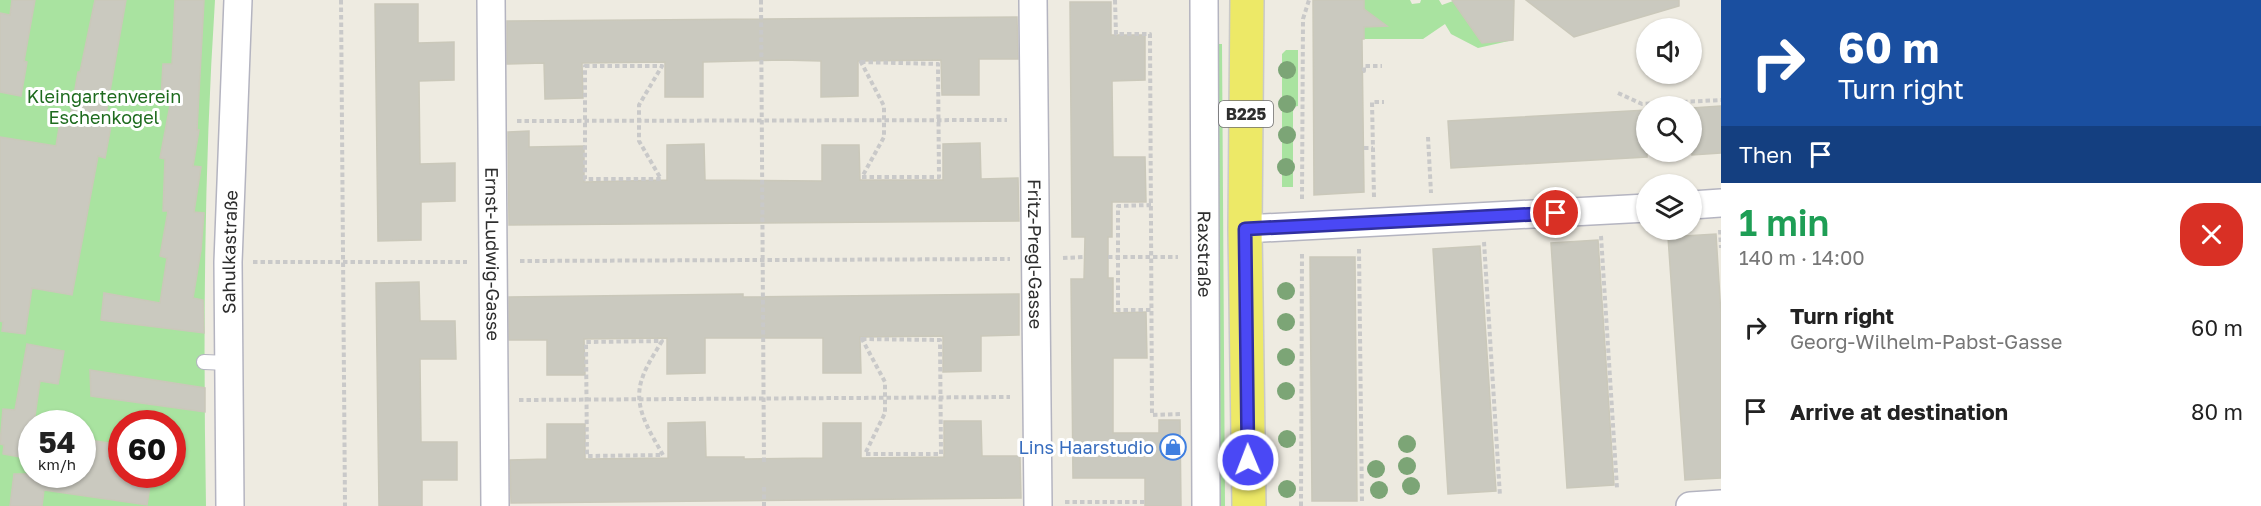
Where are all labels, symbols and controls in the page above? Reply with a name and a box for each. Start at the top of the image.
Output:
map controls [1636,18,1702,240]
button: sound [1636,18,1702,84]
text: 60 m [1838,22,1939,72]
icon: right [1739,24,1817,102]
text: Turn right [1838,73,1964,105]
park label: Kleingartenverein Eschenkogel [27,85,181,128]
button: search [1636,96,1702,162]
road number: B225 [1219,101,1273,127]
icon: arrive [1804,138,1837,171]
text: Then [1739,141,1792,168]
street label: Ernst-Ludwig-Gasse [481,167,505,341]
button: layers [1636,174,1702,240]
street label: Fritz-Pregl-Gasse [1024,179,1047,329]
pin [1530,187,1581,238]
street label: Sahulkastraße [217,190,242,314]
icon: arrive [1539,196,1572,229]
text: 1 min [1739,201,1829,244]
button: close [2180,203,2243,266]
street label: Raxstraße [1194,211,1216,297]
text: 140 m · 14:00 [1739,245,1865,269]
text: Turn right [1790,302,1894,329]
icon: right [1739,311,1772,344]
text: 60 m [2191,314,2243,341]
text: Georg-Wilhelm-Pabst-Gasse [1790,329,2062,353]
icon: arrive [1739,395,1772,428]
text: Arrive at destination [1790,398,2008,425]
text: 80 m [2191,398,2243,425]
speed limit sign: 60 [108,410,186,488]
text: 54 [38,424,76,460]
position arrow [1216,428,1280,492]
shop icon: Lins Haarstudio [1158,432,1188,462]
place label: Lins Haarstudio [1018,436,1154,458]
text: km/h [38,455,76,473]

